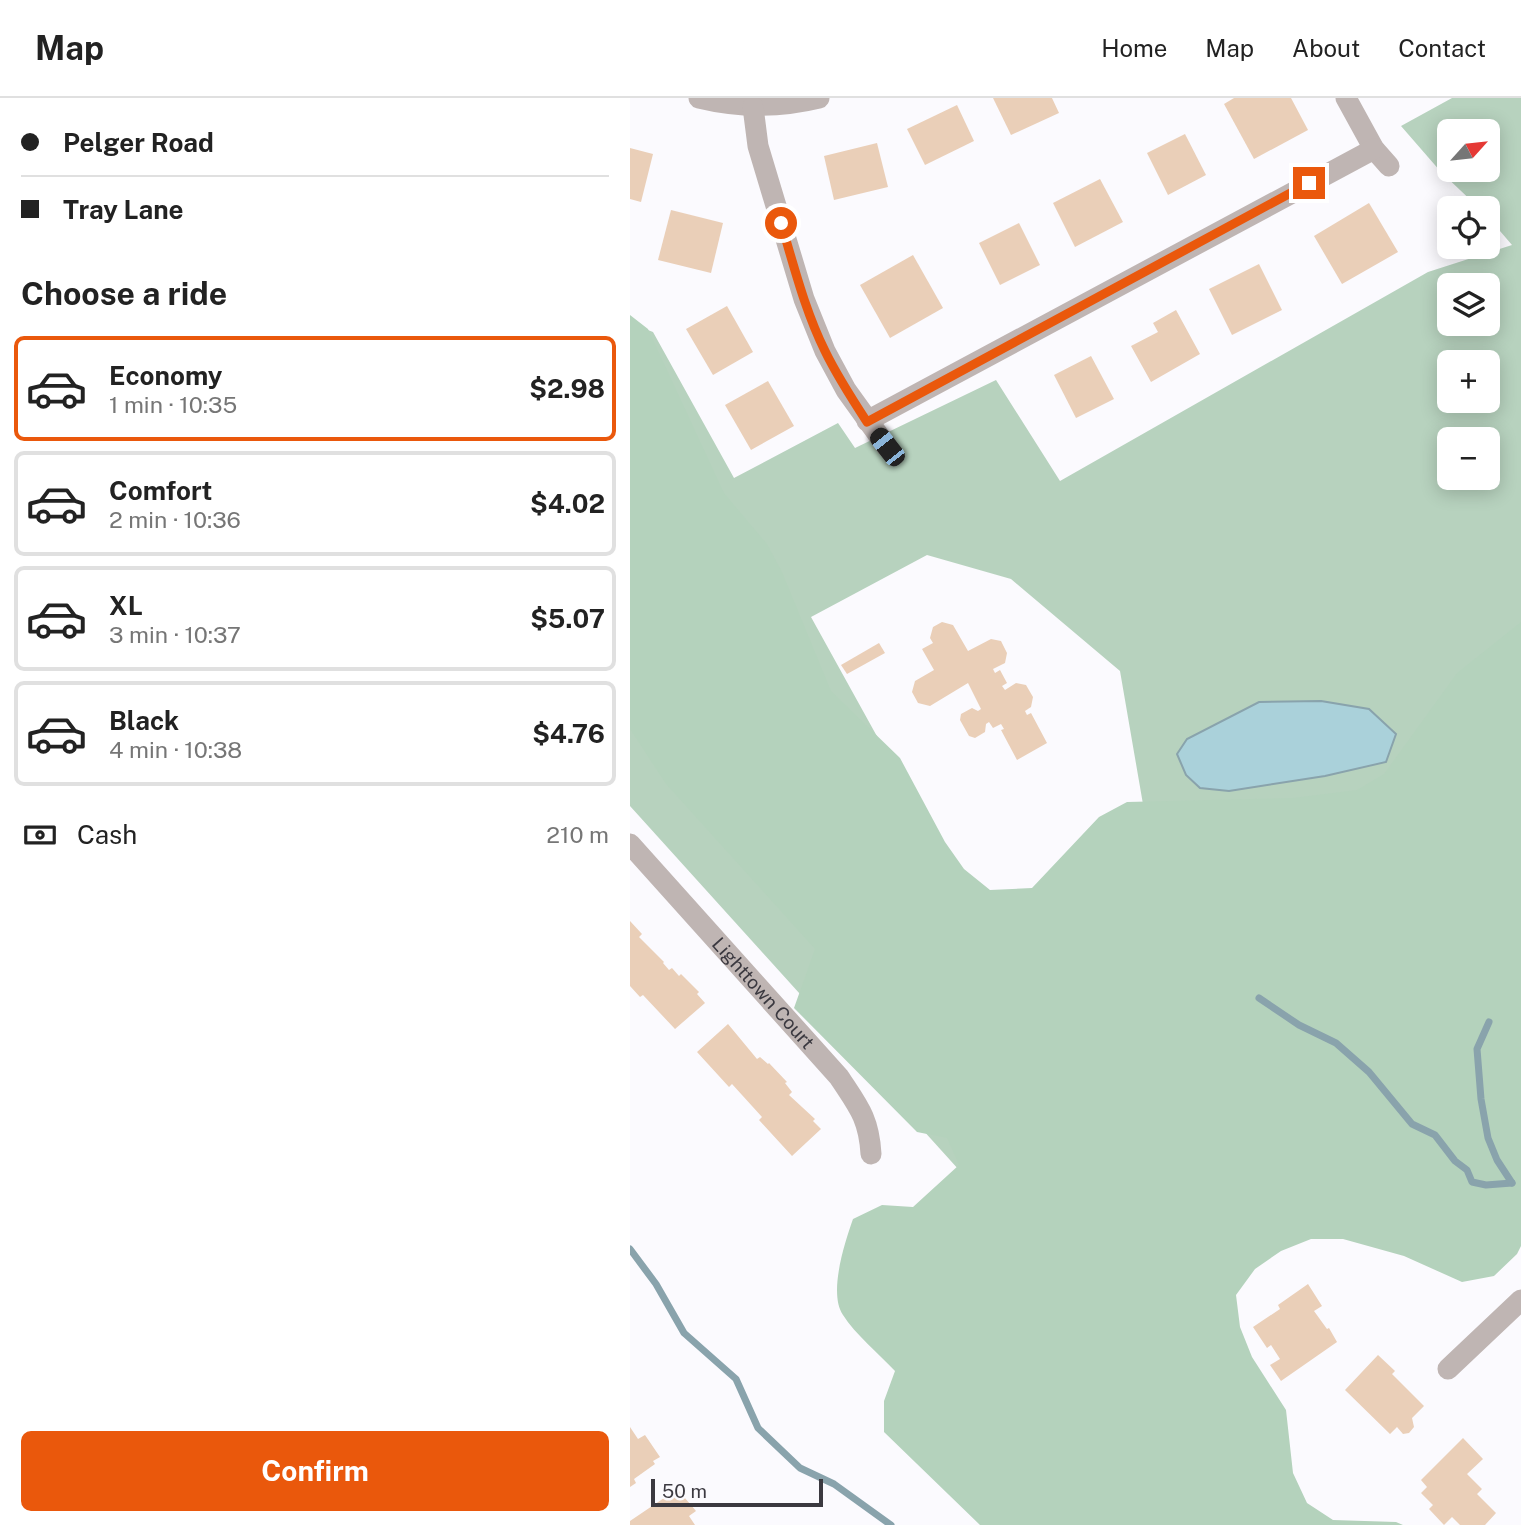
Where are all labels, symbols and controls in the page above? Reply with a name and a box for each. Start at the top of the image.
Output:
text: Map [35,29,104,67]
text: Home [1101,34,1167,62]
text: Map [1205,34,1254,62]
text: About [1292,34,1360,62]
text: Contact [1398,34,1486,62]
north arrow [1437,119,1500,182]
map controls [1437,119,1500,490]
text: Pelger Road [63,127,214,158]
route end [1293,167,1325,199]
text: Tray Lane [63,194,184,225]
button: locate [1437,196,1500,259]
route start [765,207,797,239]
button: layers [1437,273,1500,336]
text: Choose a ride [21,275,227,312]
button: + [1437,350,1500,413]
icon: car [25,357,88,420]
text: Economy [109,360,222,391]
text: $2.98 [529,373,605,404]
text: 1 min · 10:35 [109,391,237,418]
car [866,424,909,470]
button: − [1437,427,1500,490]
icon: car [25,472,88,535]
text: Comfort [109,475,212,506]
text: $4.02 [530,488,605,519]
text: 2 min · 10:36 [109,506,241,533]
icon: car [25,587,88,650]
text: XL [109,590,143,621]
text: $5.07 [530,603,605,634]
text: 3 min · 10:37 [109,621,241,648]
icon: car [25,702,88,765]
text: Black [109,705,179,736]
text: $4.76 [532,718,605,749]
text: 4 min · 10:38 [109,736,242,763]
icon: cash [21,816,59,854]
text: Cash [77,819,137,850]
text: 210 m [546,821,609,848]
street label: Lighttown Court [708,933,819,1053]
button: Confirm [21,1431,609,1511]
scale bar [651,1476,822,1508]
text: 50 m [662,1480,707,1502]

